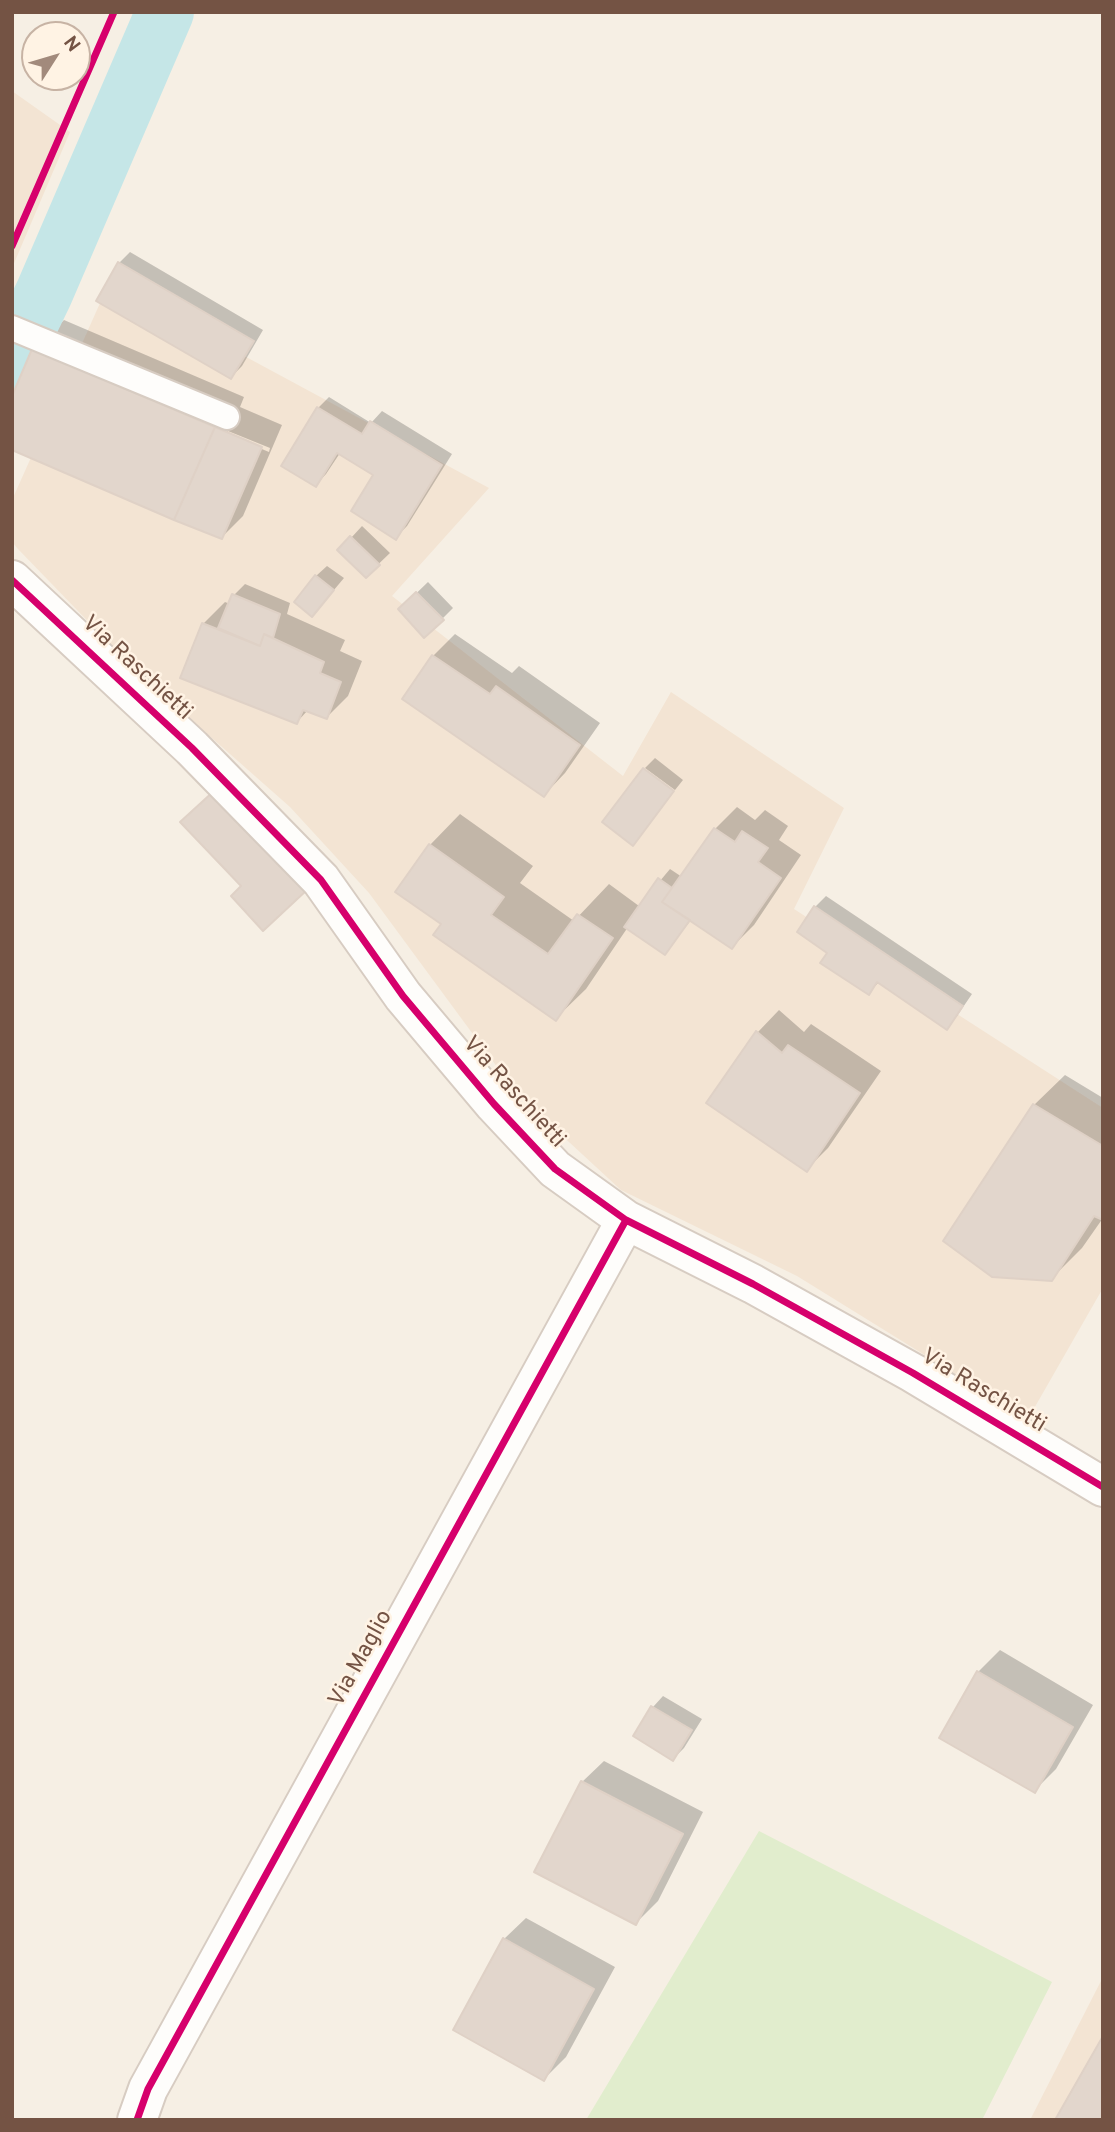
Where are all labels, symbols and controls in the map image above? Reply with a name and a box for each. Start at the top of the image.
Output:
north arrow [21,21,91,91]
text: N [57,32,85,57]
street label: Via Raschietti [75,611,197,727]
street label: Via Raschietti [456,1031,570,1155]
street label: Via Raschietti [915,1344,1051,1440]
street label: Via Maglio [324,1606,400,1712]

